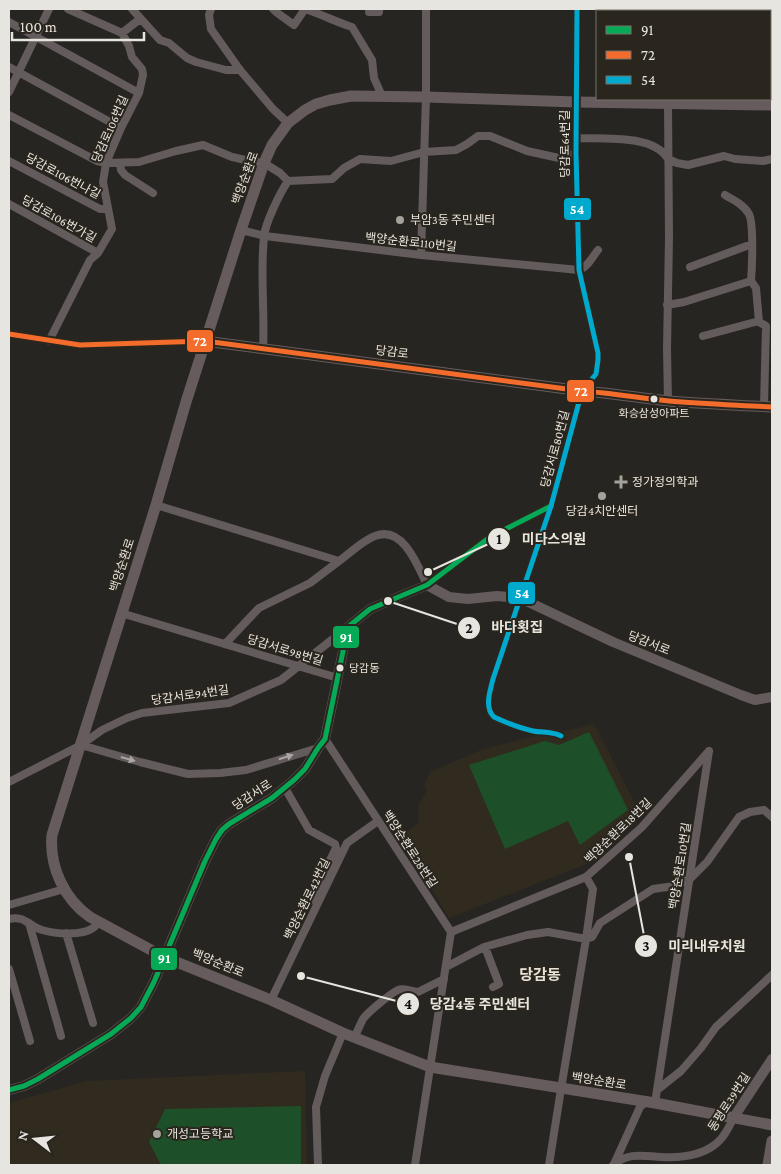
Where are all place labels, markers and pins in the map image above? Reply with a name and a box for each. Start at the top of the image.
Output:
place label: 부암3동 주민센터 [410,213,495,227]
marker: 부암3동 주민센터 [394,214,406,226]
marker: 화승삼성아파트 [649,394,659,404]
place label: 화승삼성아파트 [619,407,689,419]
marker: 정가정의학과 [614,475,628,489]
place label: 정가정의학과 [632,475,698,489]
marker: 당감4치안센터 [596,490,608,502]
place label: 당감4치안센터 [566,504,638,518]
callout: 미다스의원 [487,524,596,553]
callout: 바다횟집 [456,613,553,642]
place label: 당감동 [349,662,379,674]
marker: 당감동 [335,663,345,673]
callout: 미리내유치원 [634,931,756,960]
callout: 당감4동 주민센터 [395,990,541,1019]
place label: 개성고등학교 [167,1127,233,1141]
marker: 개성고등학교 [151,1128,163,1140]

